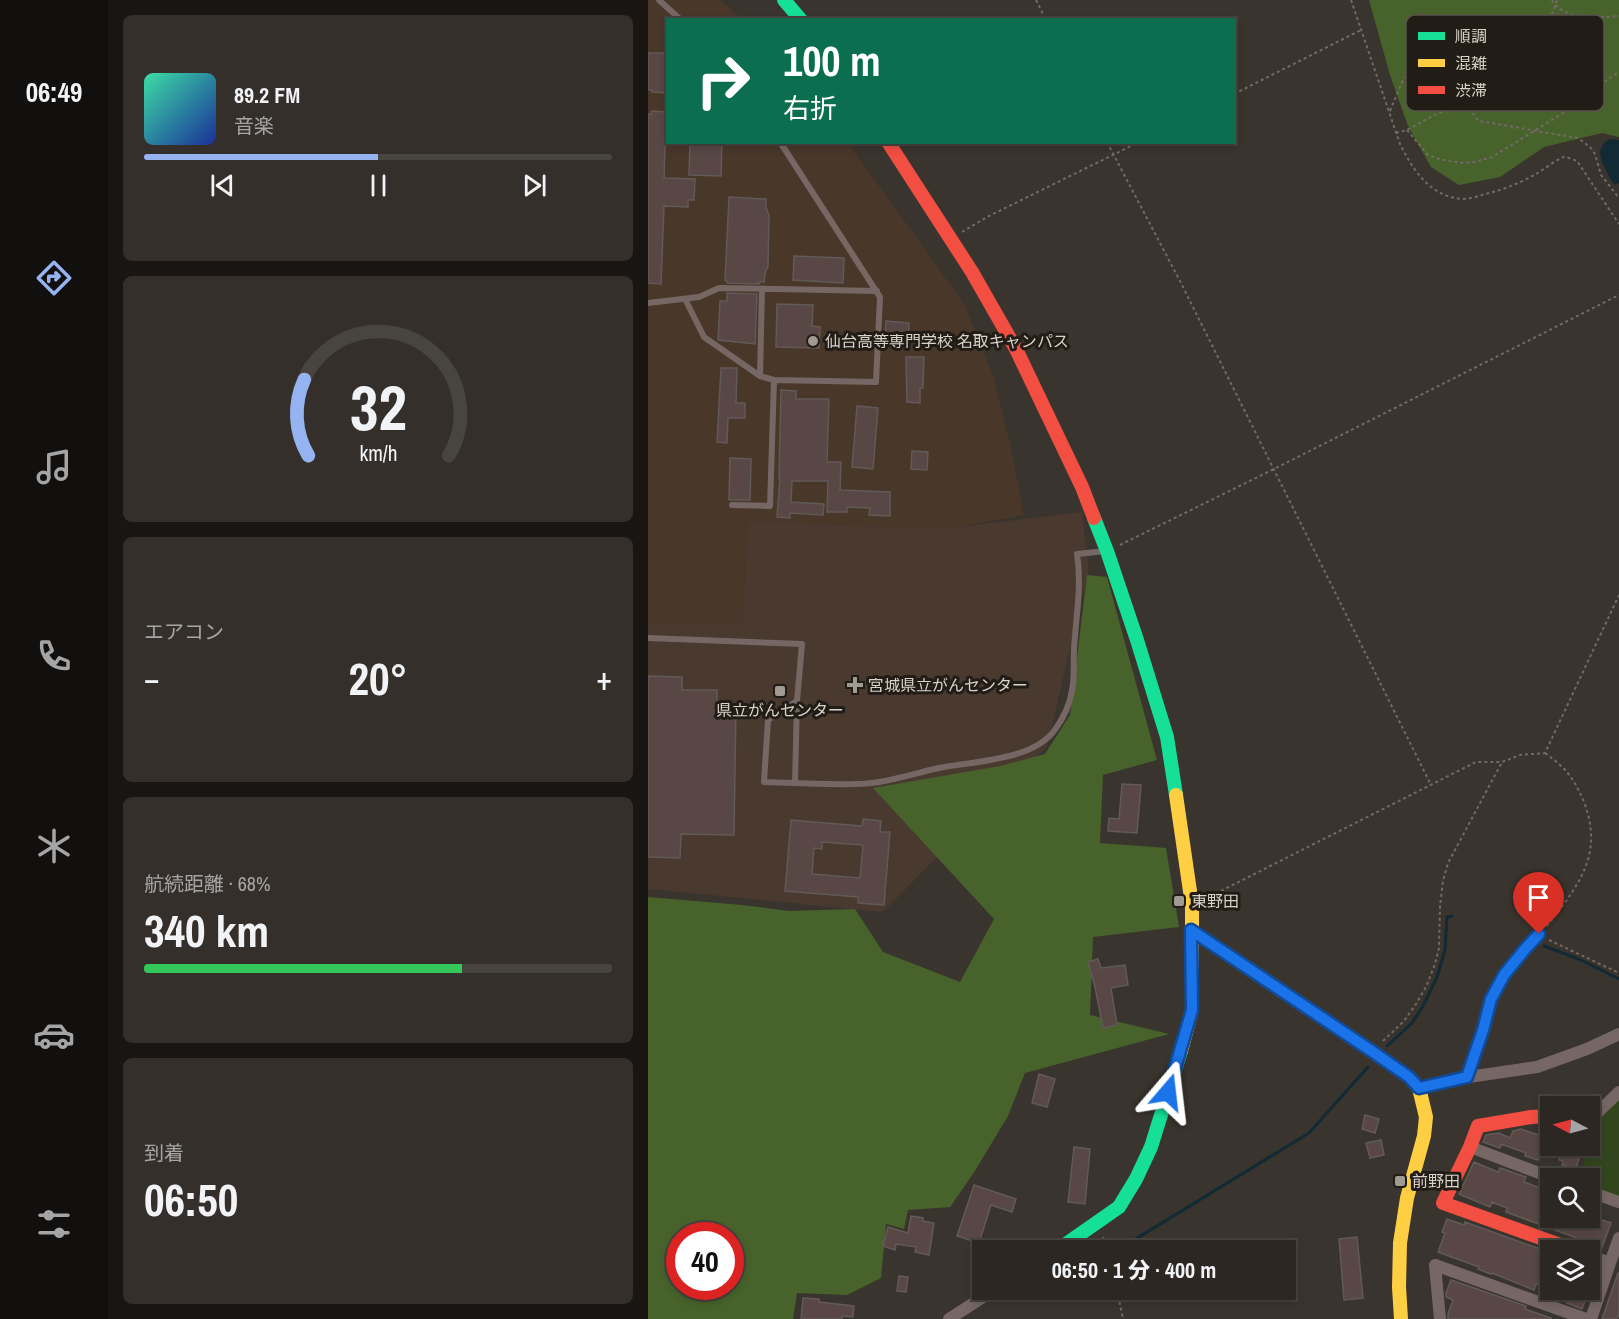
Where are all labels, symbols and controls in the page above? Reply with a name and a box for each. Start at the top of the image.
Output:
legend [1406,15,1604,111]
text: 順調 [1455,25,1487,47]
text: 100 m [783,33,881,89]
icon: right [684,42,762,120]
text: 混雑 [1455,52,1487,74]
text: 06:49 [26,74,82,110]
text: 渋滞 [1455,79,1487,101]
text: 89.2 FM [234,80,300,110]
text: 右折 [783,90,837,126]
text: 音楽 [234,112,274,139]
icon: previous [206,169,239,202]
icon: pause [362,169,395,202]
icon: next [518,169,551,202]
icon: directions [33,257,75,299]
place label: 仙台高等専門学校 名取キャンパス [825,330,1069,352]
marker: 仙台高等専門学校 名取キャンパス [806,334,820,348]
text: 32 [350,365,406,449]
text: km/h [359,439,397,468]
icon: music [33,446,75,488]
text: エアコン [144,618,224,645]
icon: phone [33,635,75,677]
text: 20° [348,648,408,709]
text: − [144,656,160,700]
text: + [596,656,612,700]
place label: 宮城県立がんセンター [868,674,1028,696]
marker: 宮城県立がんセンター [846,676,864,694]
marker: 県立がんセンター [773,684,787,698]
place label: 県立がんセンター [716,699,844,721]
icon: climate [33,825,75,867]
text: 航続距離 · 68% [144,870,271,897]
pin [1513,872,1564,934]
icon: arrive [1522,881,1555,914]
place label: 東野田 [1191,890,1239,912]
marker: 東野田 [1172,894,1186,908]
text: 340 km [144,900,269,961]
icon: car [33,1014,75,1056]
position arrow [1136,1060,1200,1124]
north arrow [1540,1096,1600,1156]
map controls [1540,1096,1600,1300]
text: 到着 [144,1139,184,1166]
button: search [1540,1168,1600,1228]
text: 06:50 [144,1169,238,1230]
place label: 前野田 [1412,1170,1460,1192]
marker: 前野田 [1393,1174,1407,1188]
icon: filters [33,1203,75,1245]
speed limit sign: 40 [666,1222,744,1300]
button: layers [1540,1240,1600,1300]
text: 06:50 · 1 分 · 400 m [1052,1255,1216,1285]

